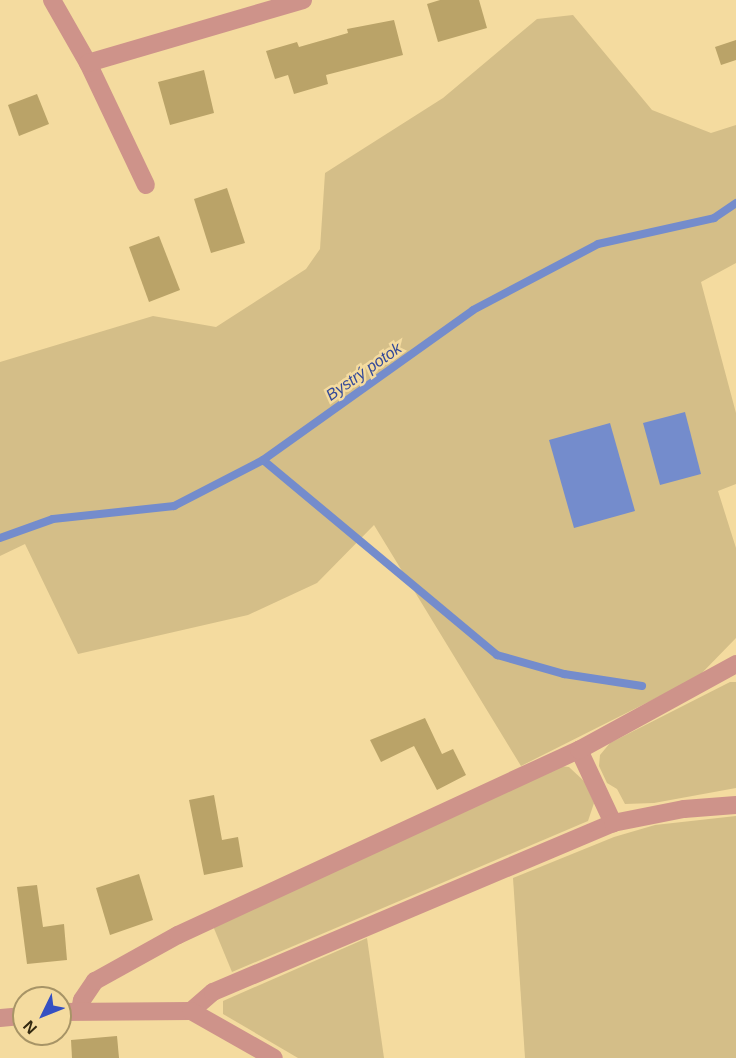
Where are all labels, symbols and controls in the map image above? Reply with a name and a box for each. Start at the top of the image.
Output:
water label: Bystrý potok [322,339,406,405]
north arrow [12,986,72,1046]
text: N [20,1017,40,1037]

